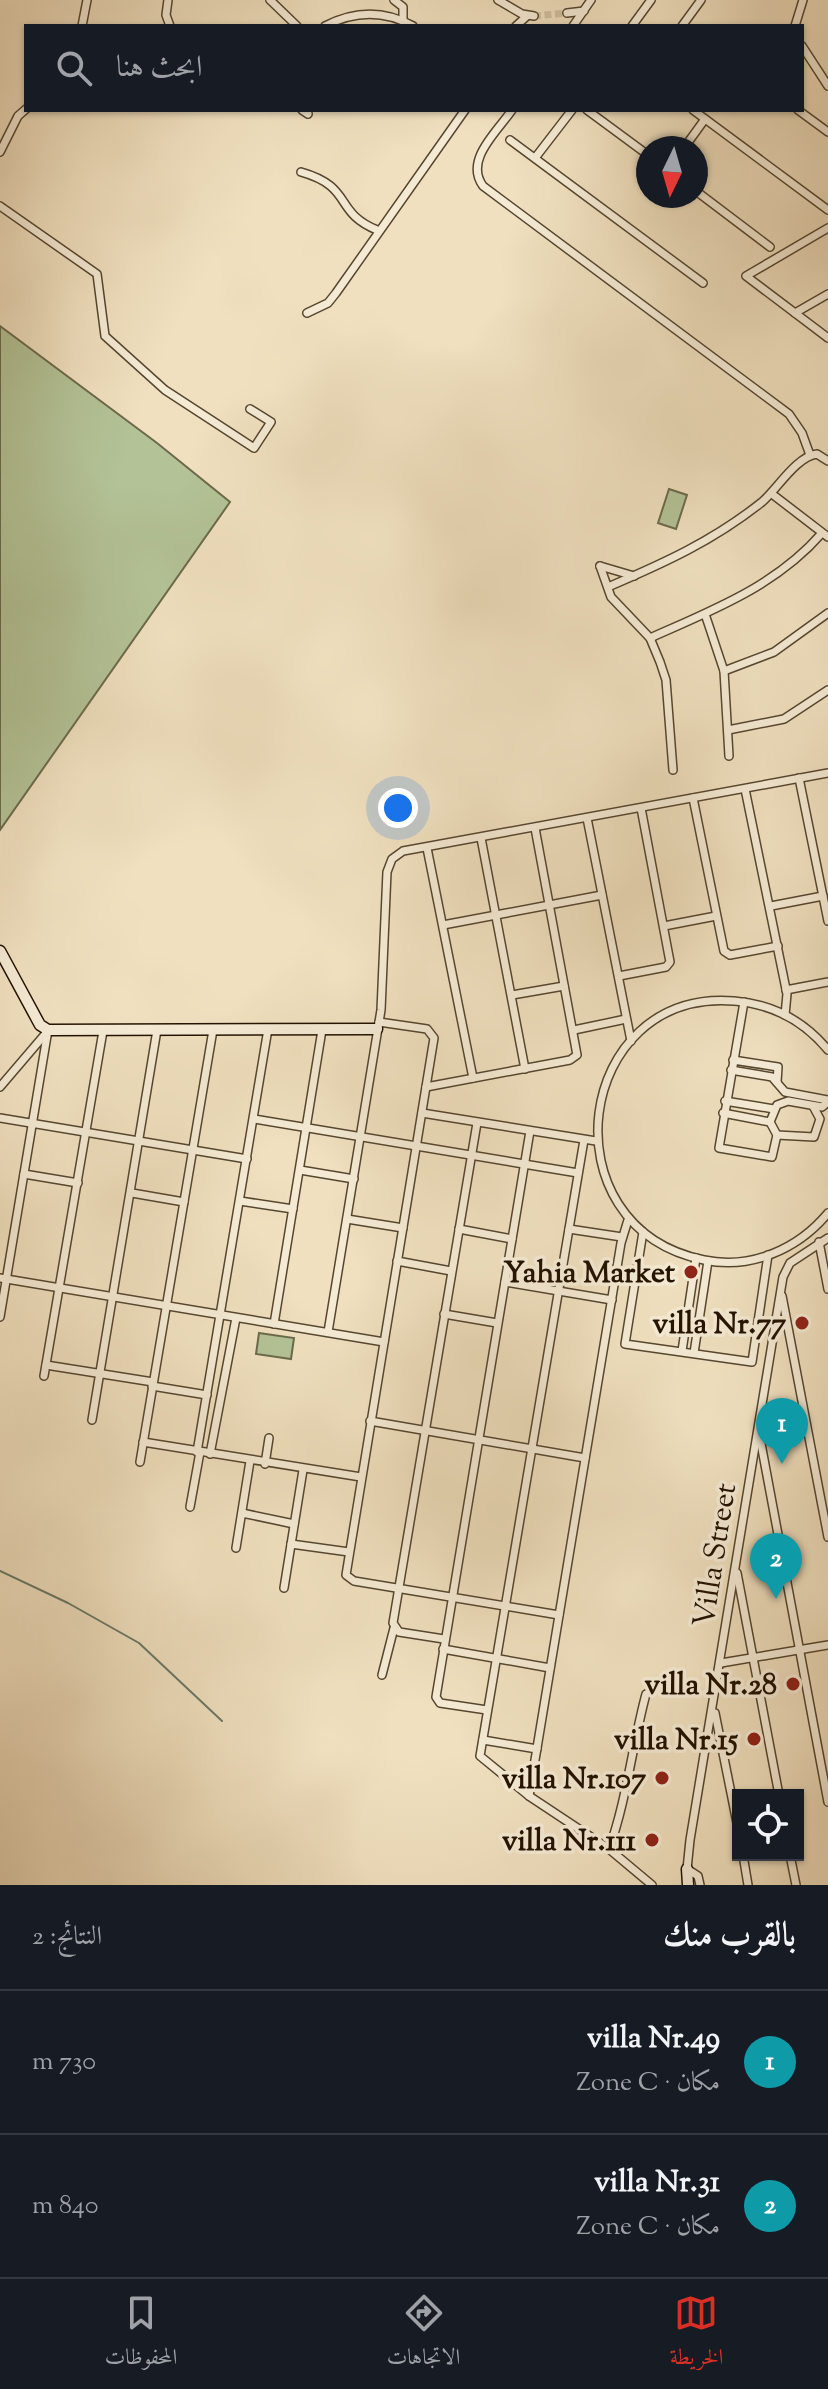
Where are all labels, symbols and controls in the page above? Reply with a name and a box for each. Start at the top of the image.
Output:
search box [24,24,804,112]
icon: search [52,46,96,90]
text: ابحث هنا [116,47,202,90]
north arrow [636,136,708,208]
your location [378,788,418,828]
place label: Yahia Market [504,1253,676,1296]
marker: Yahia Market [682,1263,700,1281]
place label: villa Nr.77 [652,1304,786,1347]
marker: villa Nr.77 [793,1314,811,1332]
pin: 1 [756,1398,808,1464]
street label: Villa Street [684,1480,749,1631]
pin: 2 [750,1533,802,1599]
place label: villa Nr.28 [644,1665,777,1708]
marker: villa Nr.28 [784,1675,802,1693]
place label: villa Nr.15 [614,1720,739,1763]
marker: villa Nr.15 [745,1730,763,1748]
place label: villa Nr.107 [502,1759,646,1802]
marker: villa Nr.107 [653,1769,671,1787]
map controls [732,1789,804,1861]
button: locate [732,1789,804,1861]
place label: villa Nr.111 [502,1821,637,1864]
marker: villa Nr.111 [643,1831,661,1849]
text: بالقرب منك [663,1912,796,1961]
text: النتائج: 2 [32,1919,102,1956]
text: villa Nr.49 [587,2018,720,2061]
text: 730 m [32,2044,96,2081]
text: 1 [766,2044,774,2081]
text: مكان · Zone C [576,2065,720,2102]
text: villa Nr.31 [594,2162,720,2205]
text: 840 m [32,2188,98,2225]
text: 2 [764,2188,776,2225]
text: مكان · Zone C [576,2209,720,2246]
tab: المحفوظات [105,2291,177,2378]
tab: الاتجاهات [387,2291,460,2378]
tab: الخريطة [670,2291,723,2378]

